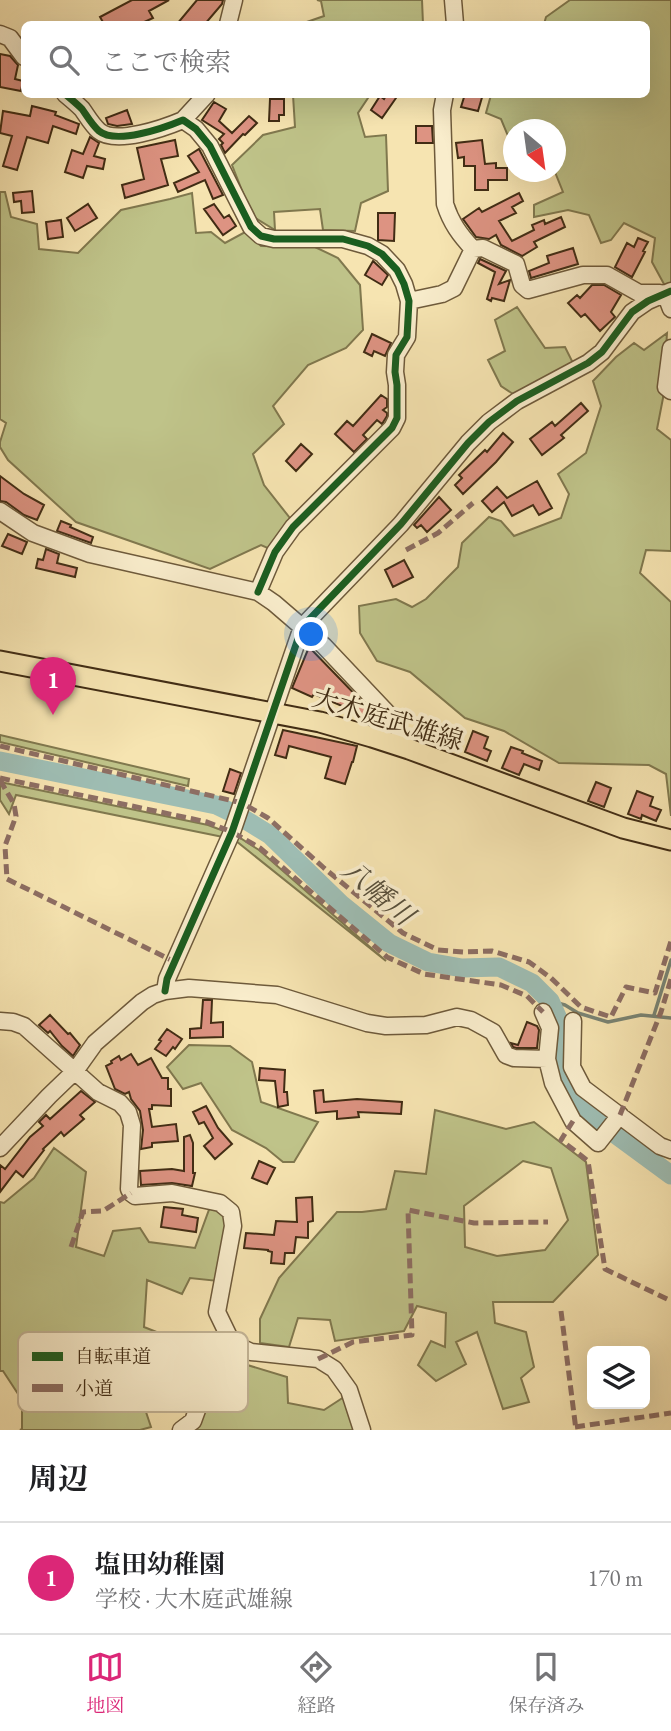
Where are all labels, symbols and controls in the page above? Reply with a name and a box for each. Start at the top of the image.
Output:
search box [21,21,650,98]
icon: search [45,41,83,79]
text: ここで検索 [101,45,231,79]
north arrow [503,119,566,182]
your location [294,617,328,651]
pin: 1 [30,657,76,715]
street label: 大木庭武雄線 [308,680,468,758]
water label: 八幡川 [334,851,424,935]
legend [18,1332,248,1412]
text: 自転車道 [75,1344,151,1369]
map controls [587,1346,650,1409]
button: layers [587,1346,650,1409]
text: 小道 [75,1376,113,1401]
text: 周辺 [28,1459,88,1498]
text: 塩田幼稚園 [95,1547,225,1581]
text: 1 [45,1563,57,1593]
text: 170 m [587,1563,643,1593]
text: 学校 · 大木庭武雄線 [95,1584,293,1614]
tab: 地図 [86,1648,125,1718]
tab: 経路 [297,1648,336,1718]
tab: 保存済み [508,1648,585,1718]

